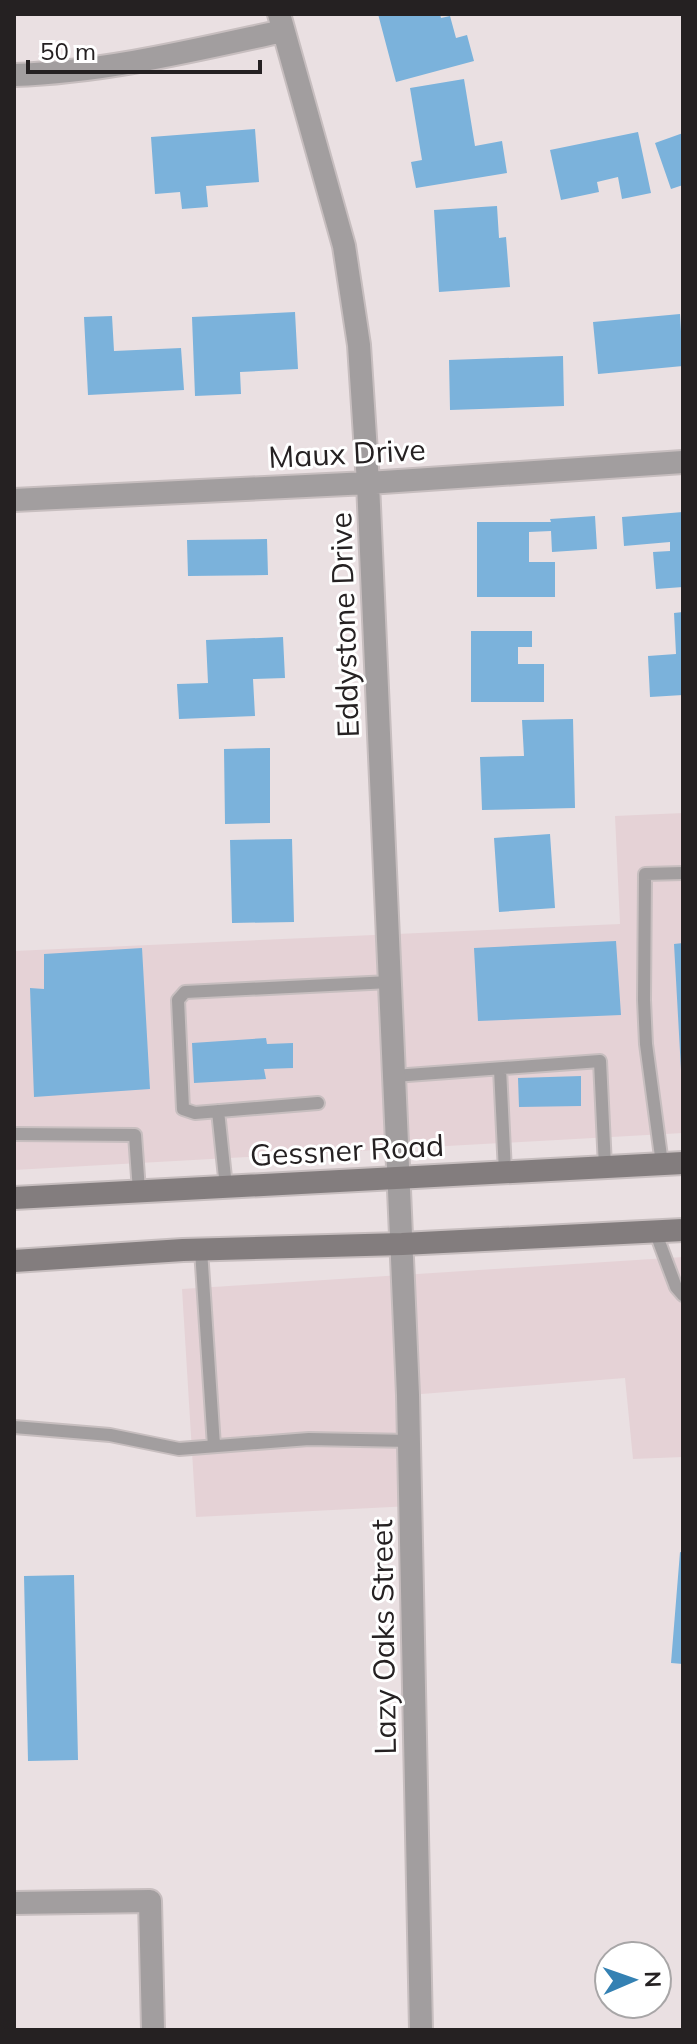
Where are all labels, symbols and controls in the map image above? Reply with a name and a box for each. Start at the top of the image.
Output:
scale bar [28,24,260,74]
text: 50 m [40,36,96,66]
street label: Maux Drive [267,430,427,476]
street label: Eddystone Drive [321,512,367,738]
street label: Gessner Road [249,1126,445,1174]
street label: Lazy Oaks Street [362,1519,404,1755]
north arrow [593,1940,673,2020]
text: N [639,1971,667,1988]

